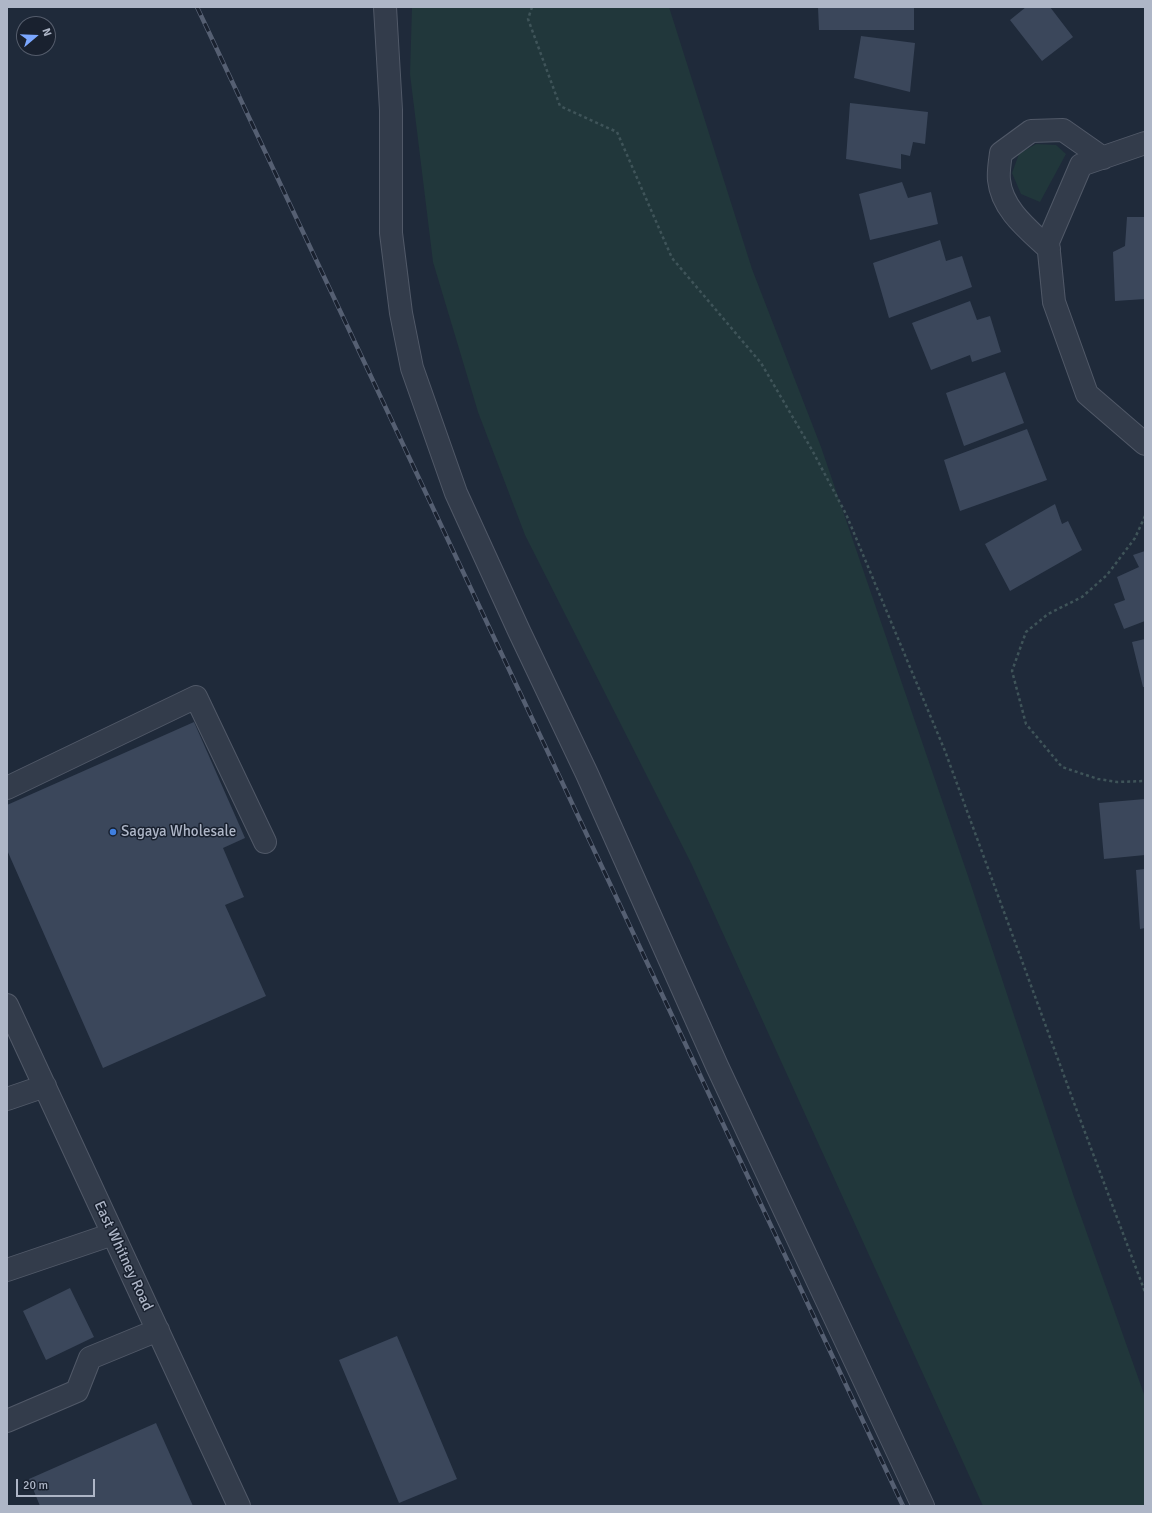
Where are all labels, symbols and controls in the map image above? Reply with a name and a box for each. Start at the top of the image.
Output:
north arrow [16,16,56,56]
text: N [39,27,54,38]
place label: Sagaya Wholesale [121,823,236,841]
marker: Sagaya Wholesale [108,827,118,837]
street label: East Whitney Road [90,1198,156,1314]
scale bar [18,1471,97,1497]
text: 20 m [23,1478,48,1493]

